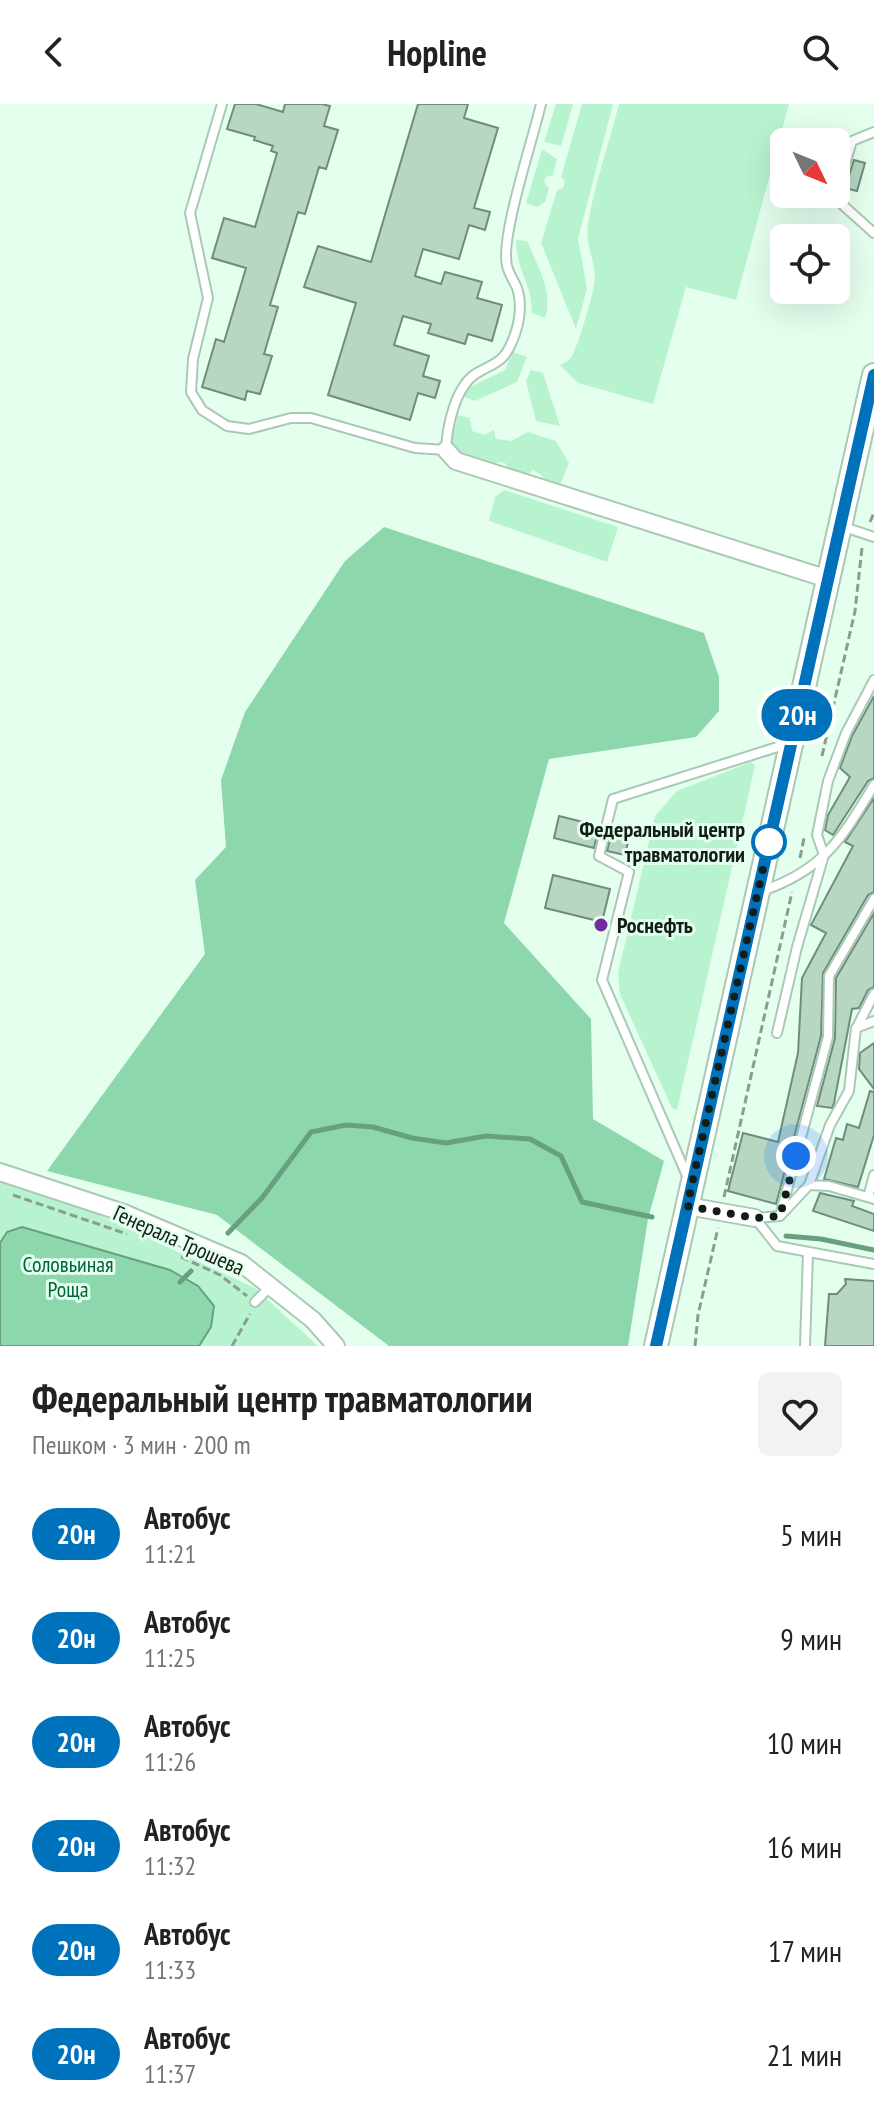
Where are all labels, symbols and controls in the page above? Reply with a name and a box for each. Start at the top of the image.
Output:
text: Hopline [387,29,487,76]
icon: back [32,30,76,74]
icon: search [798,30,842,74]
north arrow [770,128,850,208]
map controls [770,128,850,304]
button: locate [770,224,850,304]
line badge: 20н [751,689,843,741]
text: 20н [777,696,817,733]
place label: Федеральный центр травматологии [580,815,745,868]
marker: Федеральный центр травматологии [752,825,786,859]
place label: Роснефть [617,911,693,939]
marker: Роснефть [592,916,610,934]
your location [776,1136,816,1176]
street label: Генерала Трошева [109,1199,249,1281]
park label: Соловьиная Роща [22,1250,114,1303]
button: heart [758,1372,842,1456]
text: Федеральный центр травматологии [32,1373,533,1422]
text: Пешком · 3 мин · 200 m [32,1428,251,1461]
text: Автобус [144,1498,231,1537]
text: 20н [56,1515,96,1552]
text: 5 мин [780,1515,842,1554]
text: 11:21 [144,1537,196,1570]
text: Автобус [144,1602,231,1641]
text: 20н [56,1619,96,1656]
text: 9 мин [780,1619,842,1658]
text: 11:25 [144,1641,196,1674]
text: Автобус [144,1706,231,1745]
text: 20н [56,1723,96,1760]
text: 10 мин [767,1723,842,1762]
text: 11:26 [144,1745,196,1778]
text: Автобус [144,1810,231,1849]
text: 20н [56,1827,96,1864]
text: 16 мин [767,1827,842,1866]
text: 11:32 [144,1849,196,1882]
text: Автобус [144,1914,231,1953]
text: 20н [56,1931,96,1968]
text: 17 мин [768,1931,842,1970]
text: 11:33 [144,1953,196,1986]
text: Автобус [144,2018,231,2057]
text: 20н [56,2035,96,2072]
text: 21 мин [767,2035,842,2074]
text: 11:37 [144,2057,196,2090]

